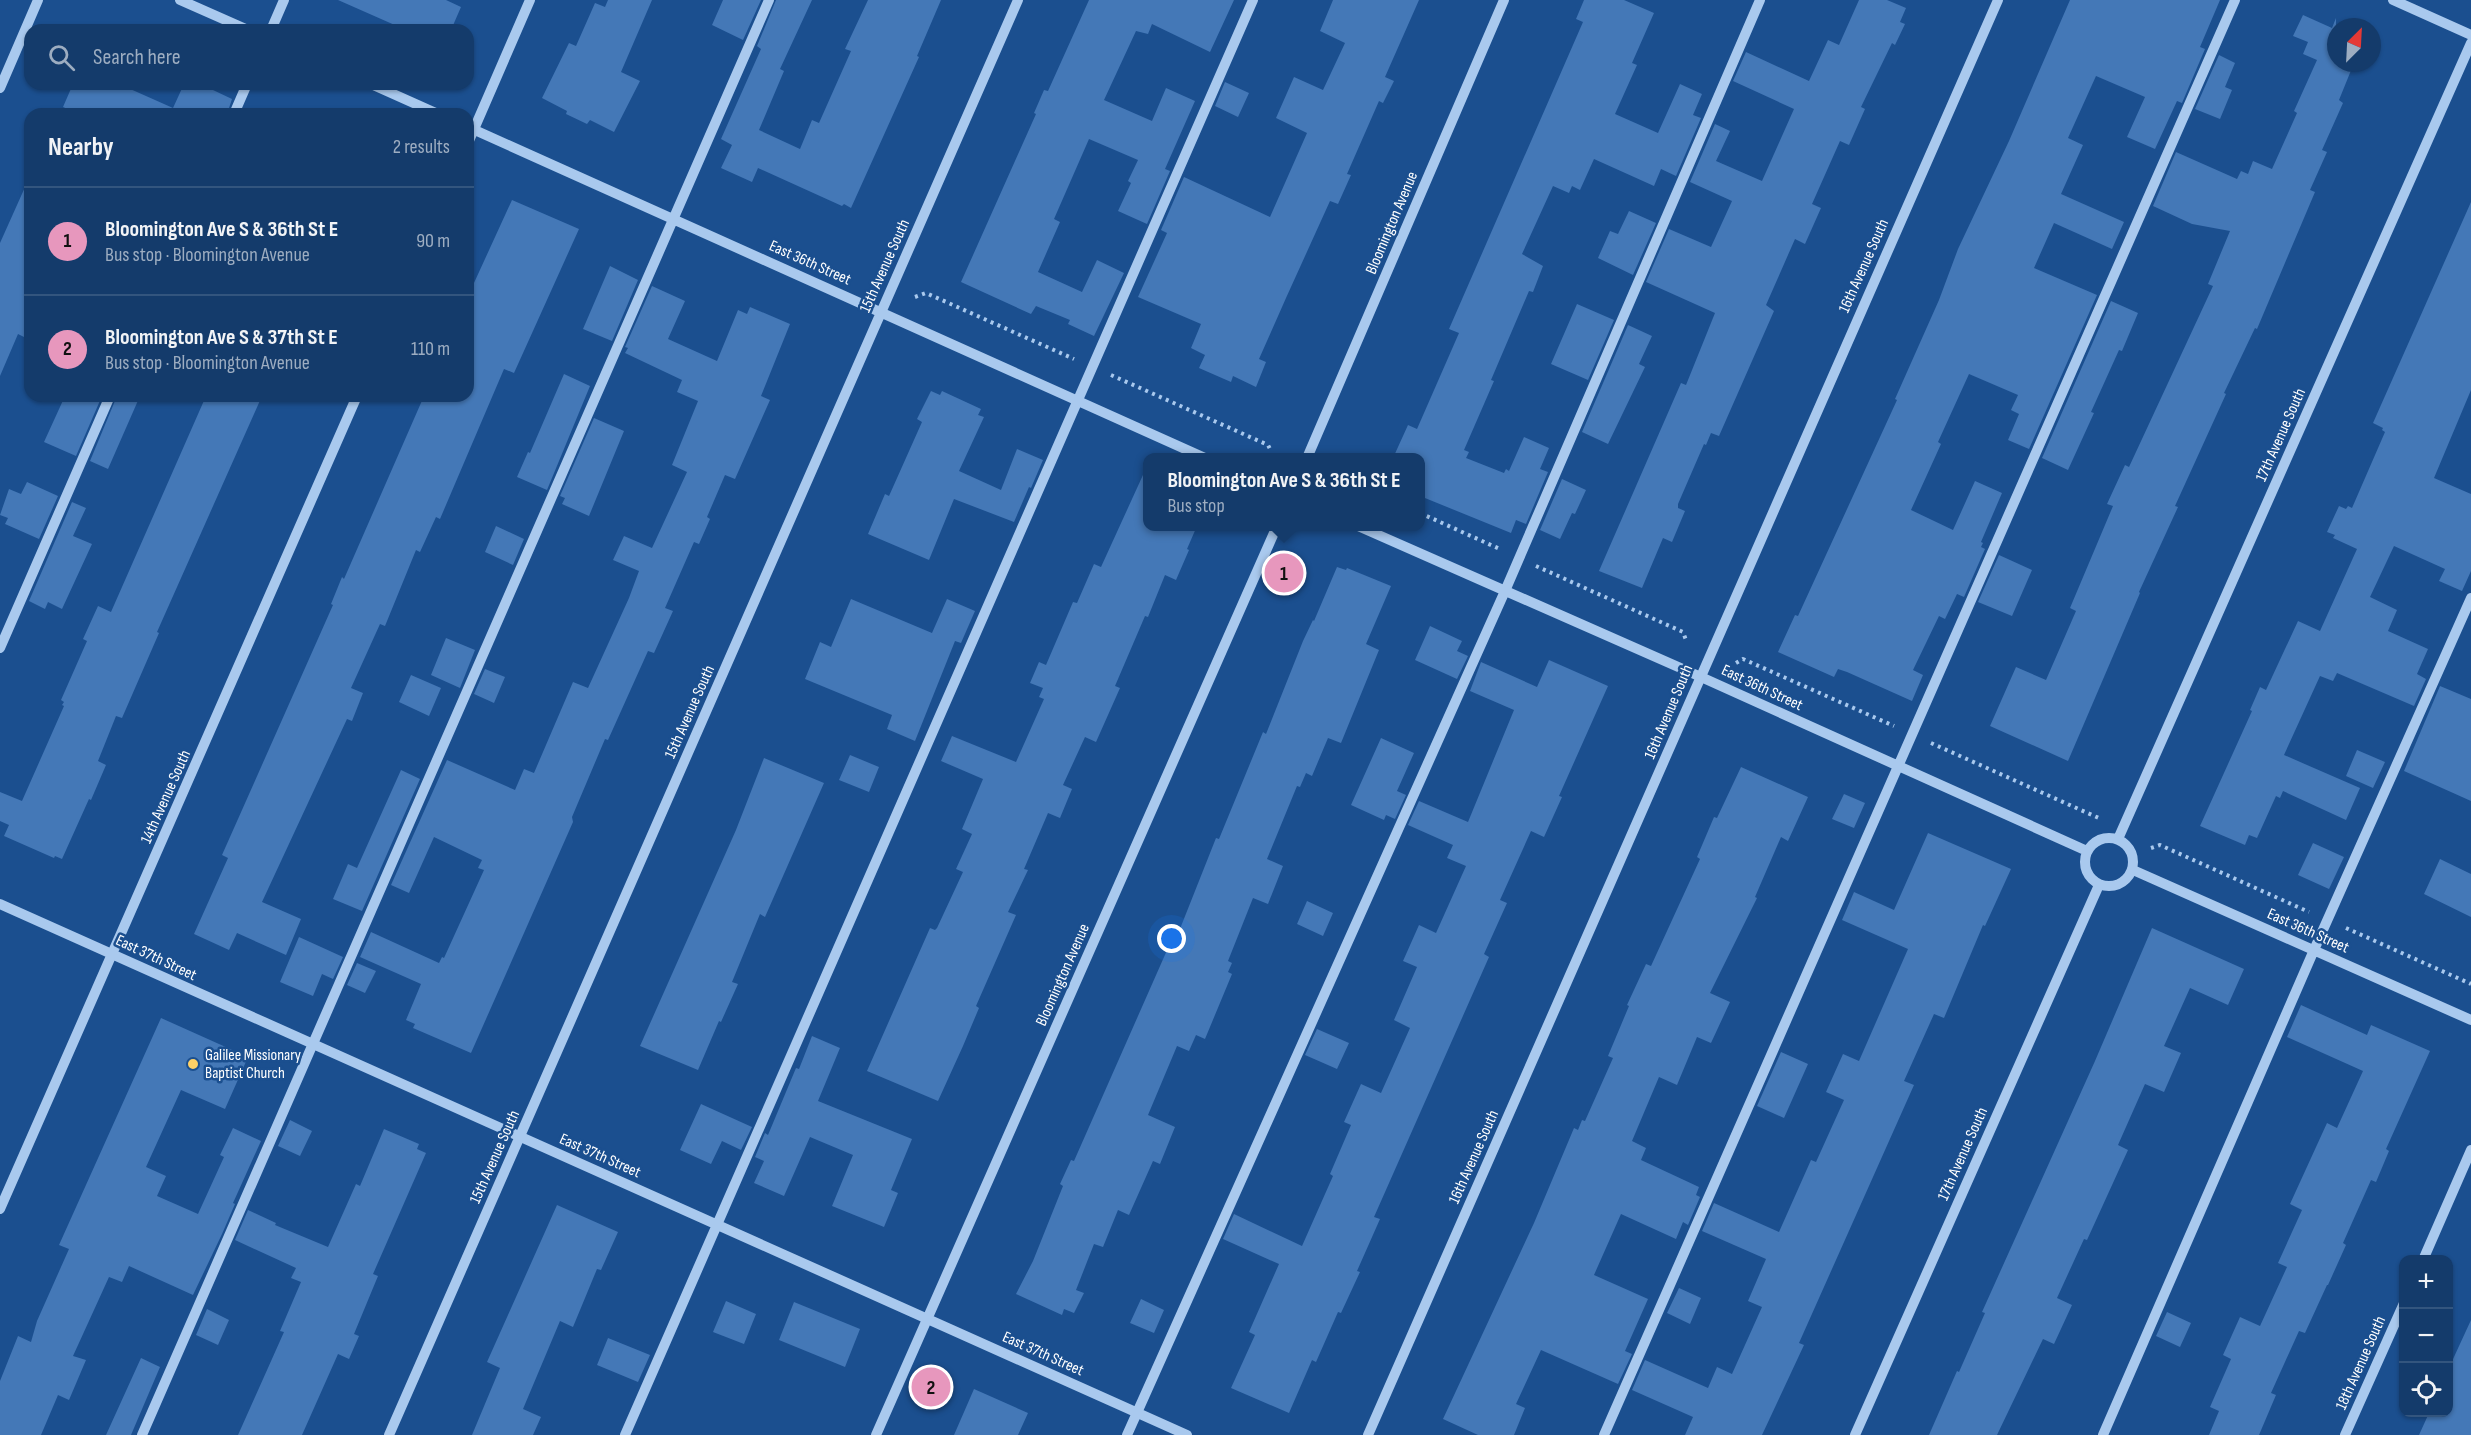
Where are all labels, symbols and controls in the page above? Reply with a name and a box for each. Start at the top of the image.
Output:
north arrow [2327,18,2381,72]
search box [24,24,474,90]
icon: search [45,41,78,74]
text: Search here [93,44,180,71]
text: Nearby [48,132,114,163]
text: 2 results [393,135,450,159]
street label: Bloomington Avenue [1362,169,1422,277]
text: Bloomington Ave S & 36th St E [105,216,338,243]
street label: 16th Avenue South [1835,216,1893,316]
street label: 15th Avenue South [856,217,914,315]
text: 1 [64,229,71,253]
text: 90 m [416,229,450,253]
street label: East 36th Street [766,237,854,290]
text: Bus stop · Bloomington Avenue [105,243,310,267]
text: Bloomington Ave S & 37th St E [105,324,338,351]
text: 2 [63,337,72,361]
text: 110 m [411,337,450,361]
text: Bus stop · Bloomington Avenue [105,351,310,375]
street label: 17th Avenue South [2252,385,2310,485]
popup [1143,453,1425,531]
text: Bloomington Ave S & 36th St E [1167,467,1401,494]
text: Bus stop [1167,494,1225,518]
pin: 1 [1264,550,1304,596]
street label: East 36th Street [1718,661,1806,715]
street label: 16th Avenue South [1641,662,1697,762]
street label: 15th Avenue South [661,663,719,761]
street label: 14th Avenue South [137,747,195,847]
street label: East 36th Street [2264,905,2352,958]
street label: Bloomington Avenue [1032,921,1094,1029]
your location [1157,924,1186,953]
street label: East 37th Street [113,931,200,985]
place label: Galilee Missionary Baptist Church [205,1046,301,1083]
marker: Galilee Missionary Baptist Church [186,1057,200,1071]
street label: 17th Avenue South [1934,1104,1992,1204]
street label: 16th Avenue South [1445,1107,1503,1207]
street label: 15th Avenue South [466,1108,524,1206]
street label: East 37th Street [556,1130,644,1182]
map controls [2399,1255,2453,1417]
button: + [2399,1255,2453,1309]
button: − [2399,1309,2453,1363]
street label: 18th Avenue South [2332,1313,2390,1413]
street label: East 37th Street [999,1328,1087,1380]
button: locate [2399,1363,2453,1417]
pin: 2 [912,1364,950,1410]

